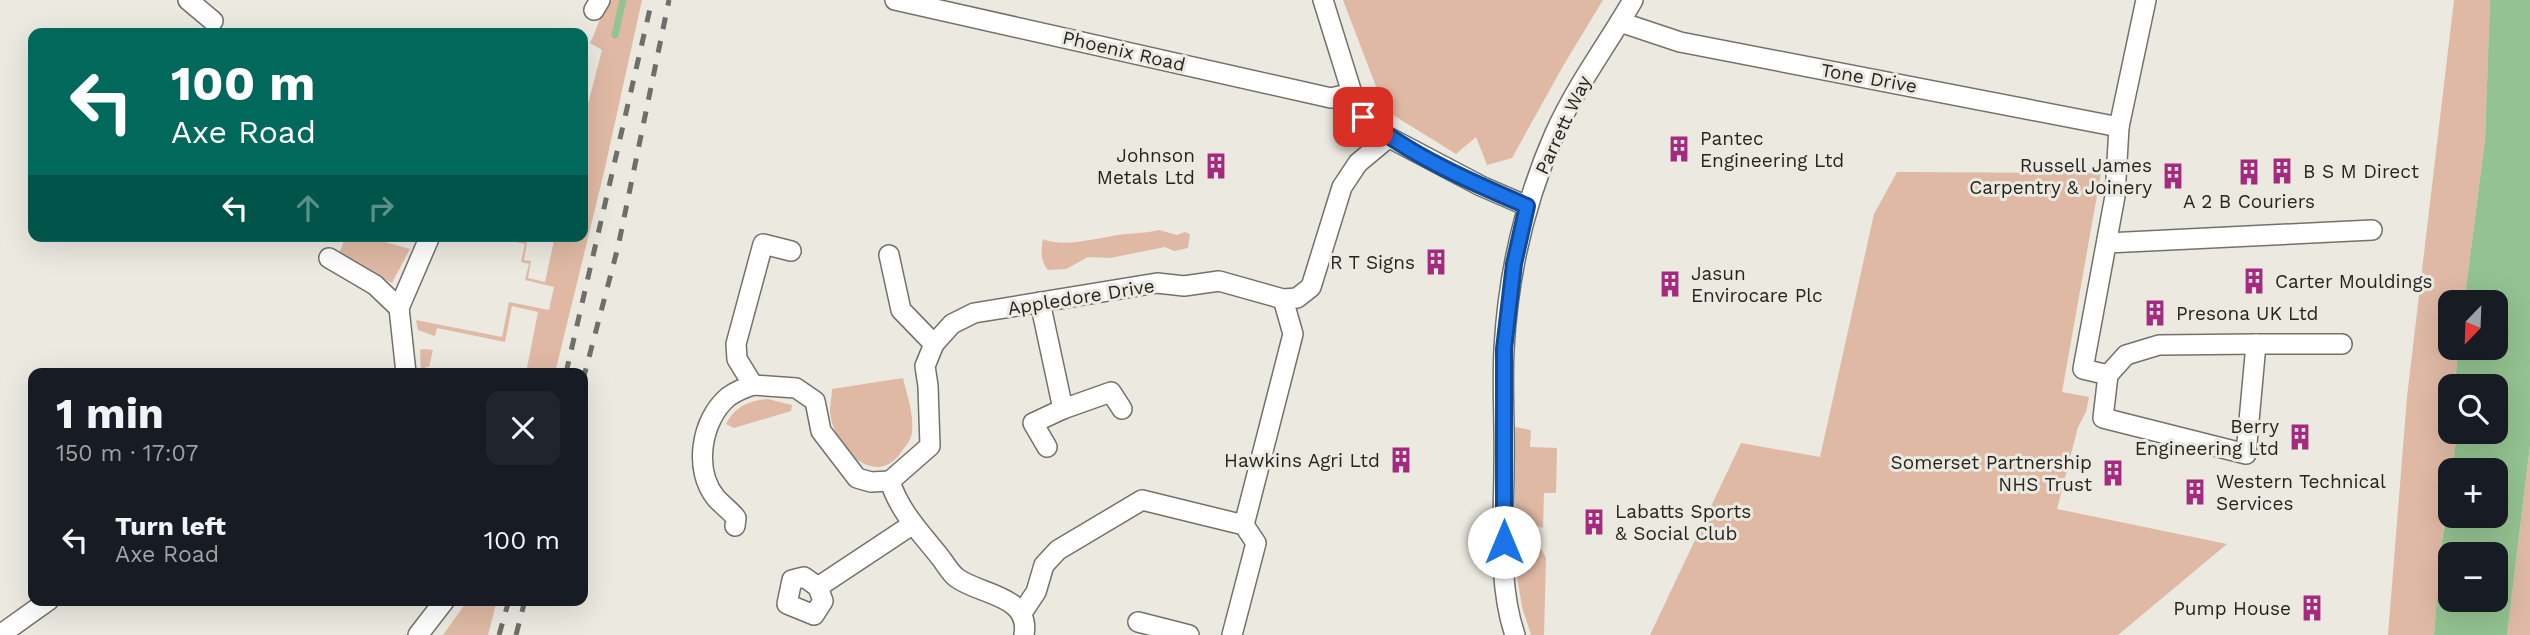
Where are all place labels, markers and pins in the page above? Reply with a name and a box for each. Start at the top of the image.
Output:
pin [1333,87,1393,147]
place label: Pantec Engineering Ltd [1700,127,1844,172]
building icon: Pantec Engineering Ltd [1664,134,1694,164]
place label: Johnson Metals Ltd [1097,144,1195,189]
building icon: Johnson Metals Ltd [1201,151,1231,181]
place label: Russell James Carpentry & Joinery [1969,154,2152,199]
building icon: B S M Direct [2267,156,2297,186]
building icon: A 2 B Couriers [2234,157,2264,187]
place label: B S M Direct [2303,160,2419,183]
building icon: Russell James Carpentry & Joinery [2158,161,2188,191]
place label: A 2 B Couriers [2183,190,2315,213]
building icon: R T Signs [1421,247,1451,277]
place label: R T Signs [1330,251,1415,274]
place label: Jasun Envirocare Plc [1691,262,1823,307]
building icon: Carter Mouldings [2239,266,2269,296]
building icon: Jasun Envirocare Plc [1655,269,1685,299]
place label: Carter Mouldings [2275,270,2433,293]
building icon: Presona UK Ltd [2140,298,2170,328]
place label: Presona UK Ltd [2176,302,2319,325]
place label: Berry Engineering Ltd [2135,415,2279,460]
building icon: Berry Engineering Ltd [2285,422,2315,452]
building icon: Hawkins Agri Ltd [1386,445,1416,475]
place label: Hawkins Agri Ltd [1224,449,1380,472]
place label: Somerset Partnership NHS Trust [1891,451,2092,496]
building icon: Somerset Partnership NHS Trust [2098,458,2128,488]
place label: Western Technical Services [2216,470,2386,515]
building icon: Western Technical Services [2180,477,2210,507]
place label: Labatts Sports & Social Club [1615,500,1751,545]
building icon: Labatts Sports & Social Club [1579,507,1609,537]
building icon: Pump House [2297,593,2327,623]
place label: Pump House [2173,597,2291,620]

